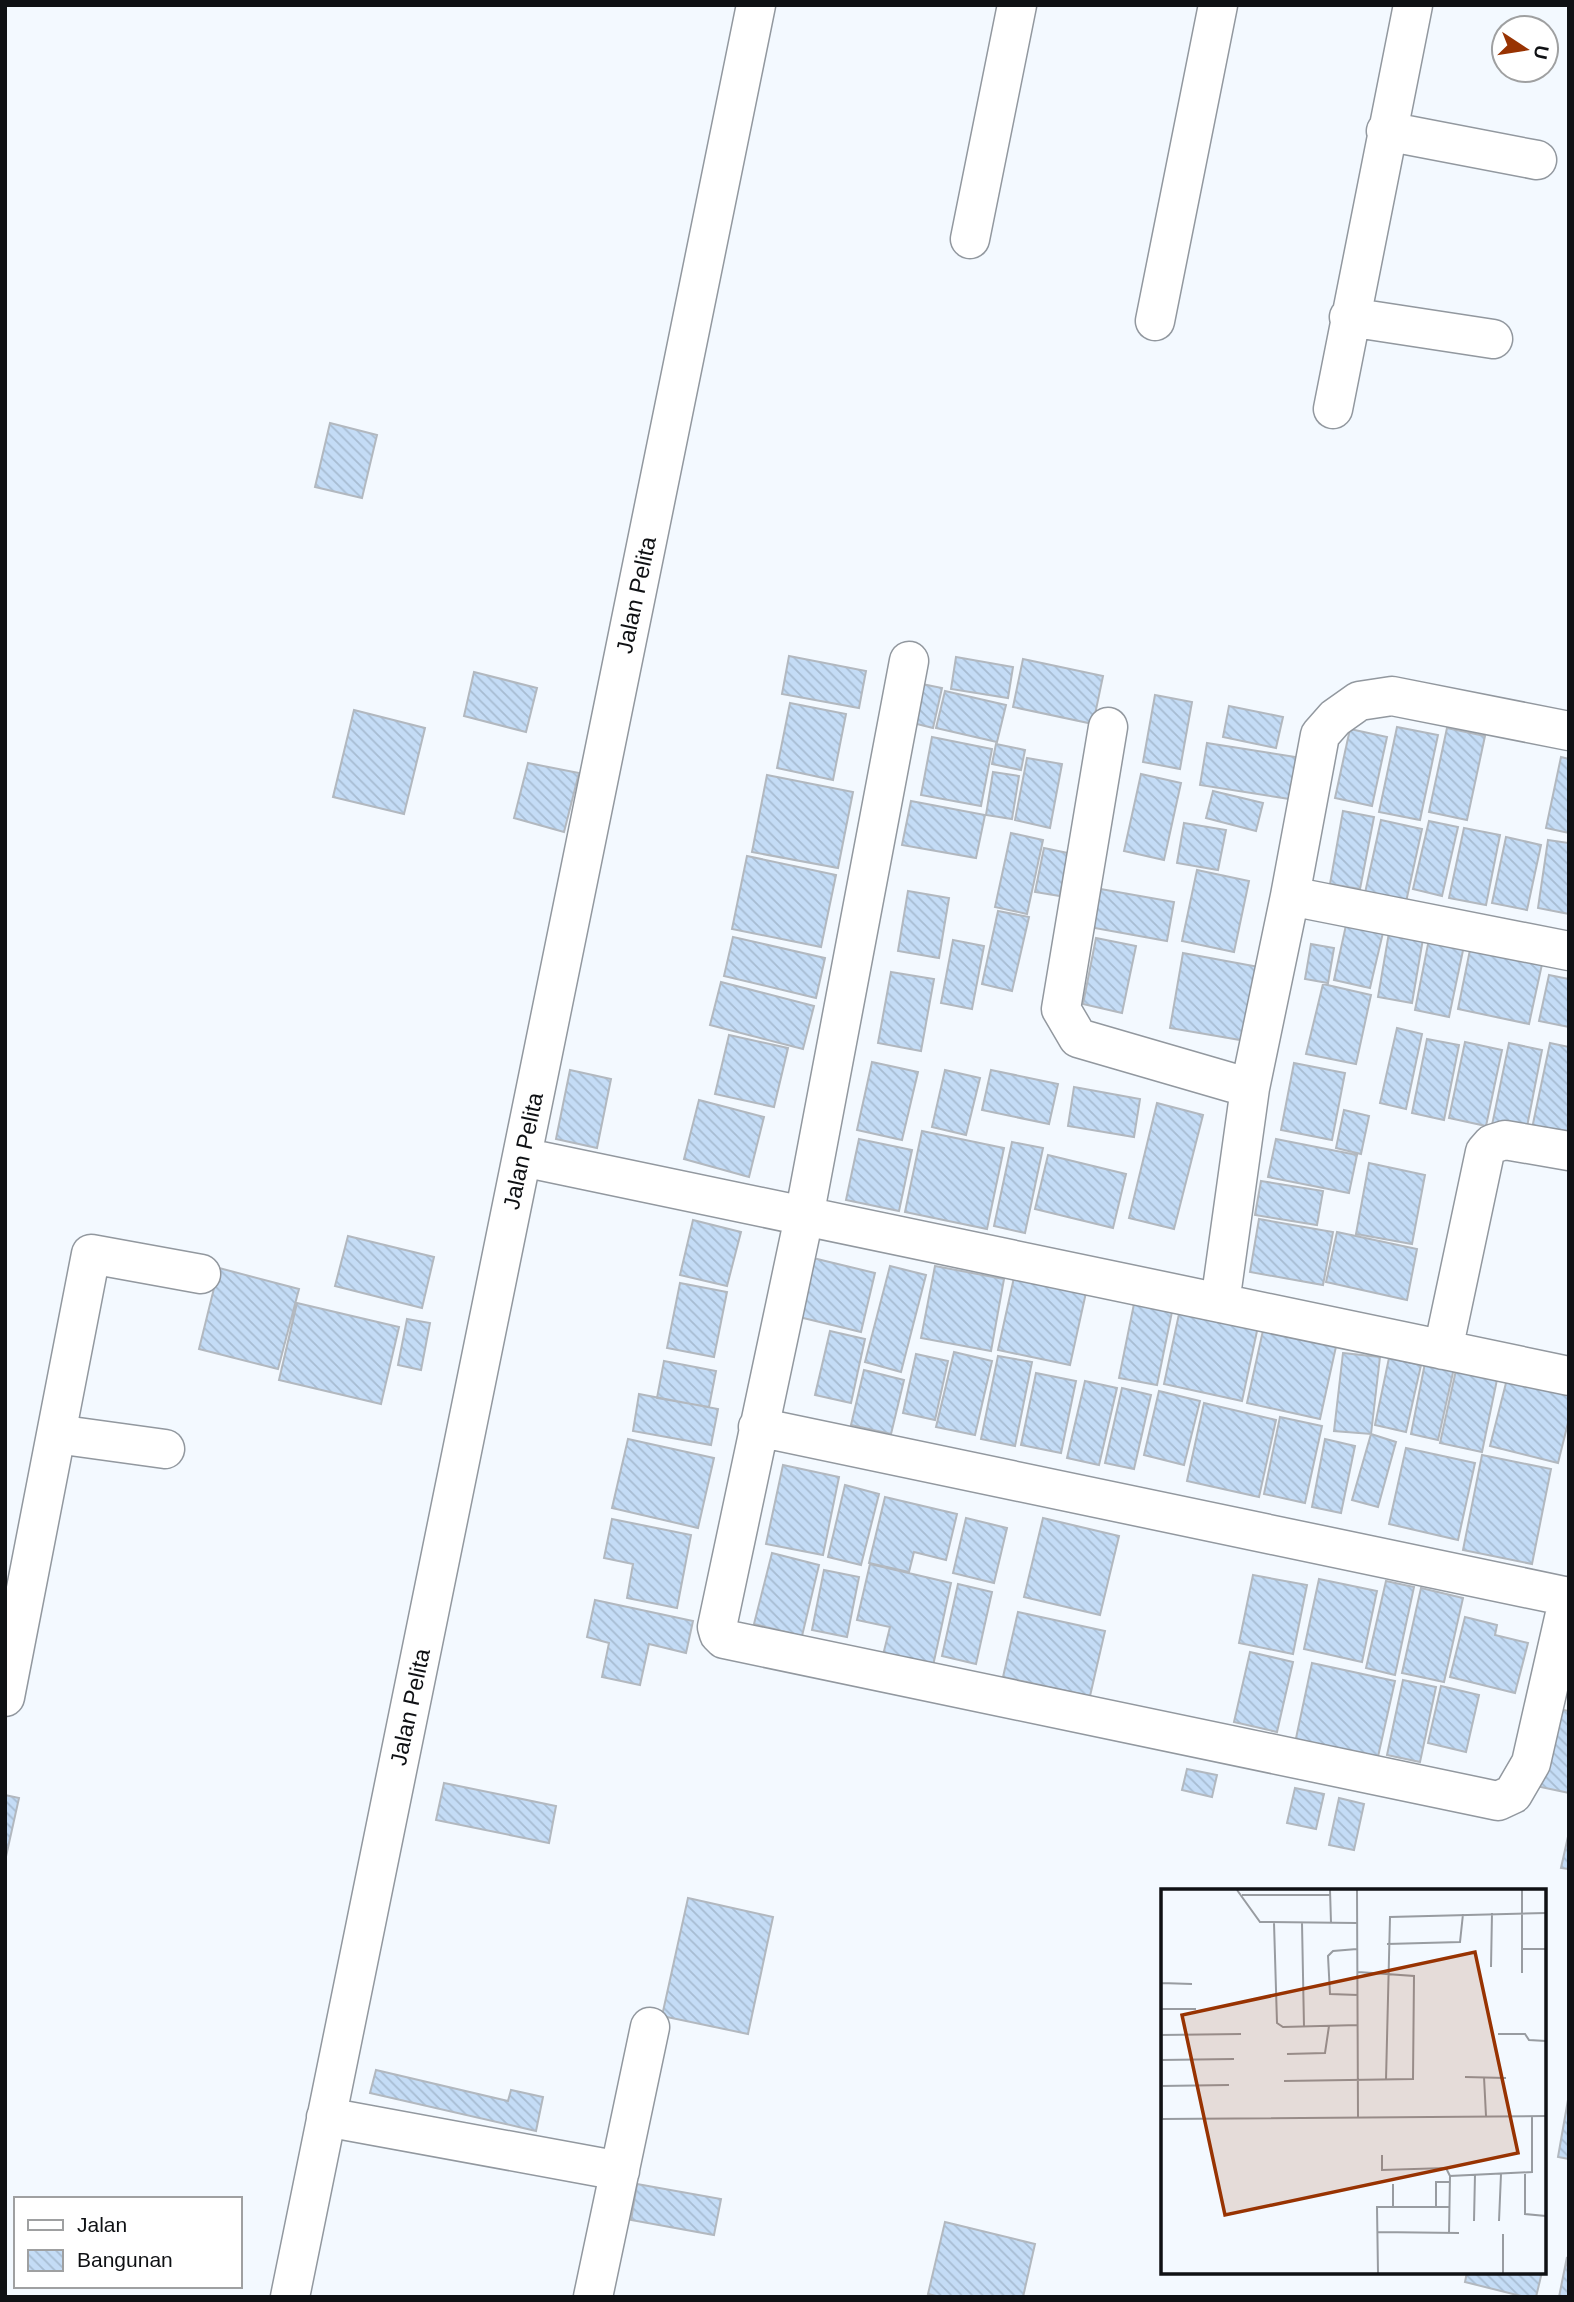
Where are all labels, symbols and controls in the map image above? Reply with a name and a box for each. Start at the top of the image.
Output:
north arrow [1490,14,1560,84]
text: U [1529,44,1553,61]
street label: Jalan Pelita [611,534,661,656]
street label: Jalan Pelita [498,1090,548,1212]
street label: Jalan Pelita [385,1646,435,1768]
inset map [1161,1889,1546,2274]
legend [14,2197,242,2288]
text: Jalan [77,2213,127,2236]
text: Bangunan [77,2248,173,2271]

